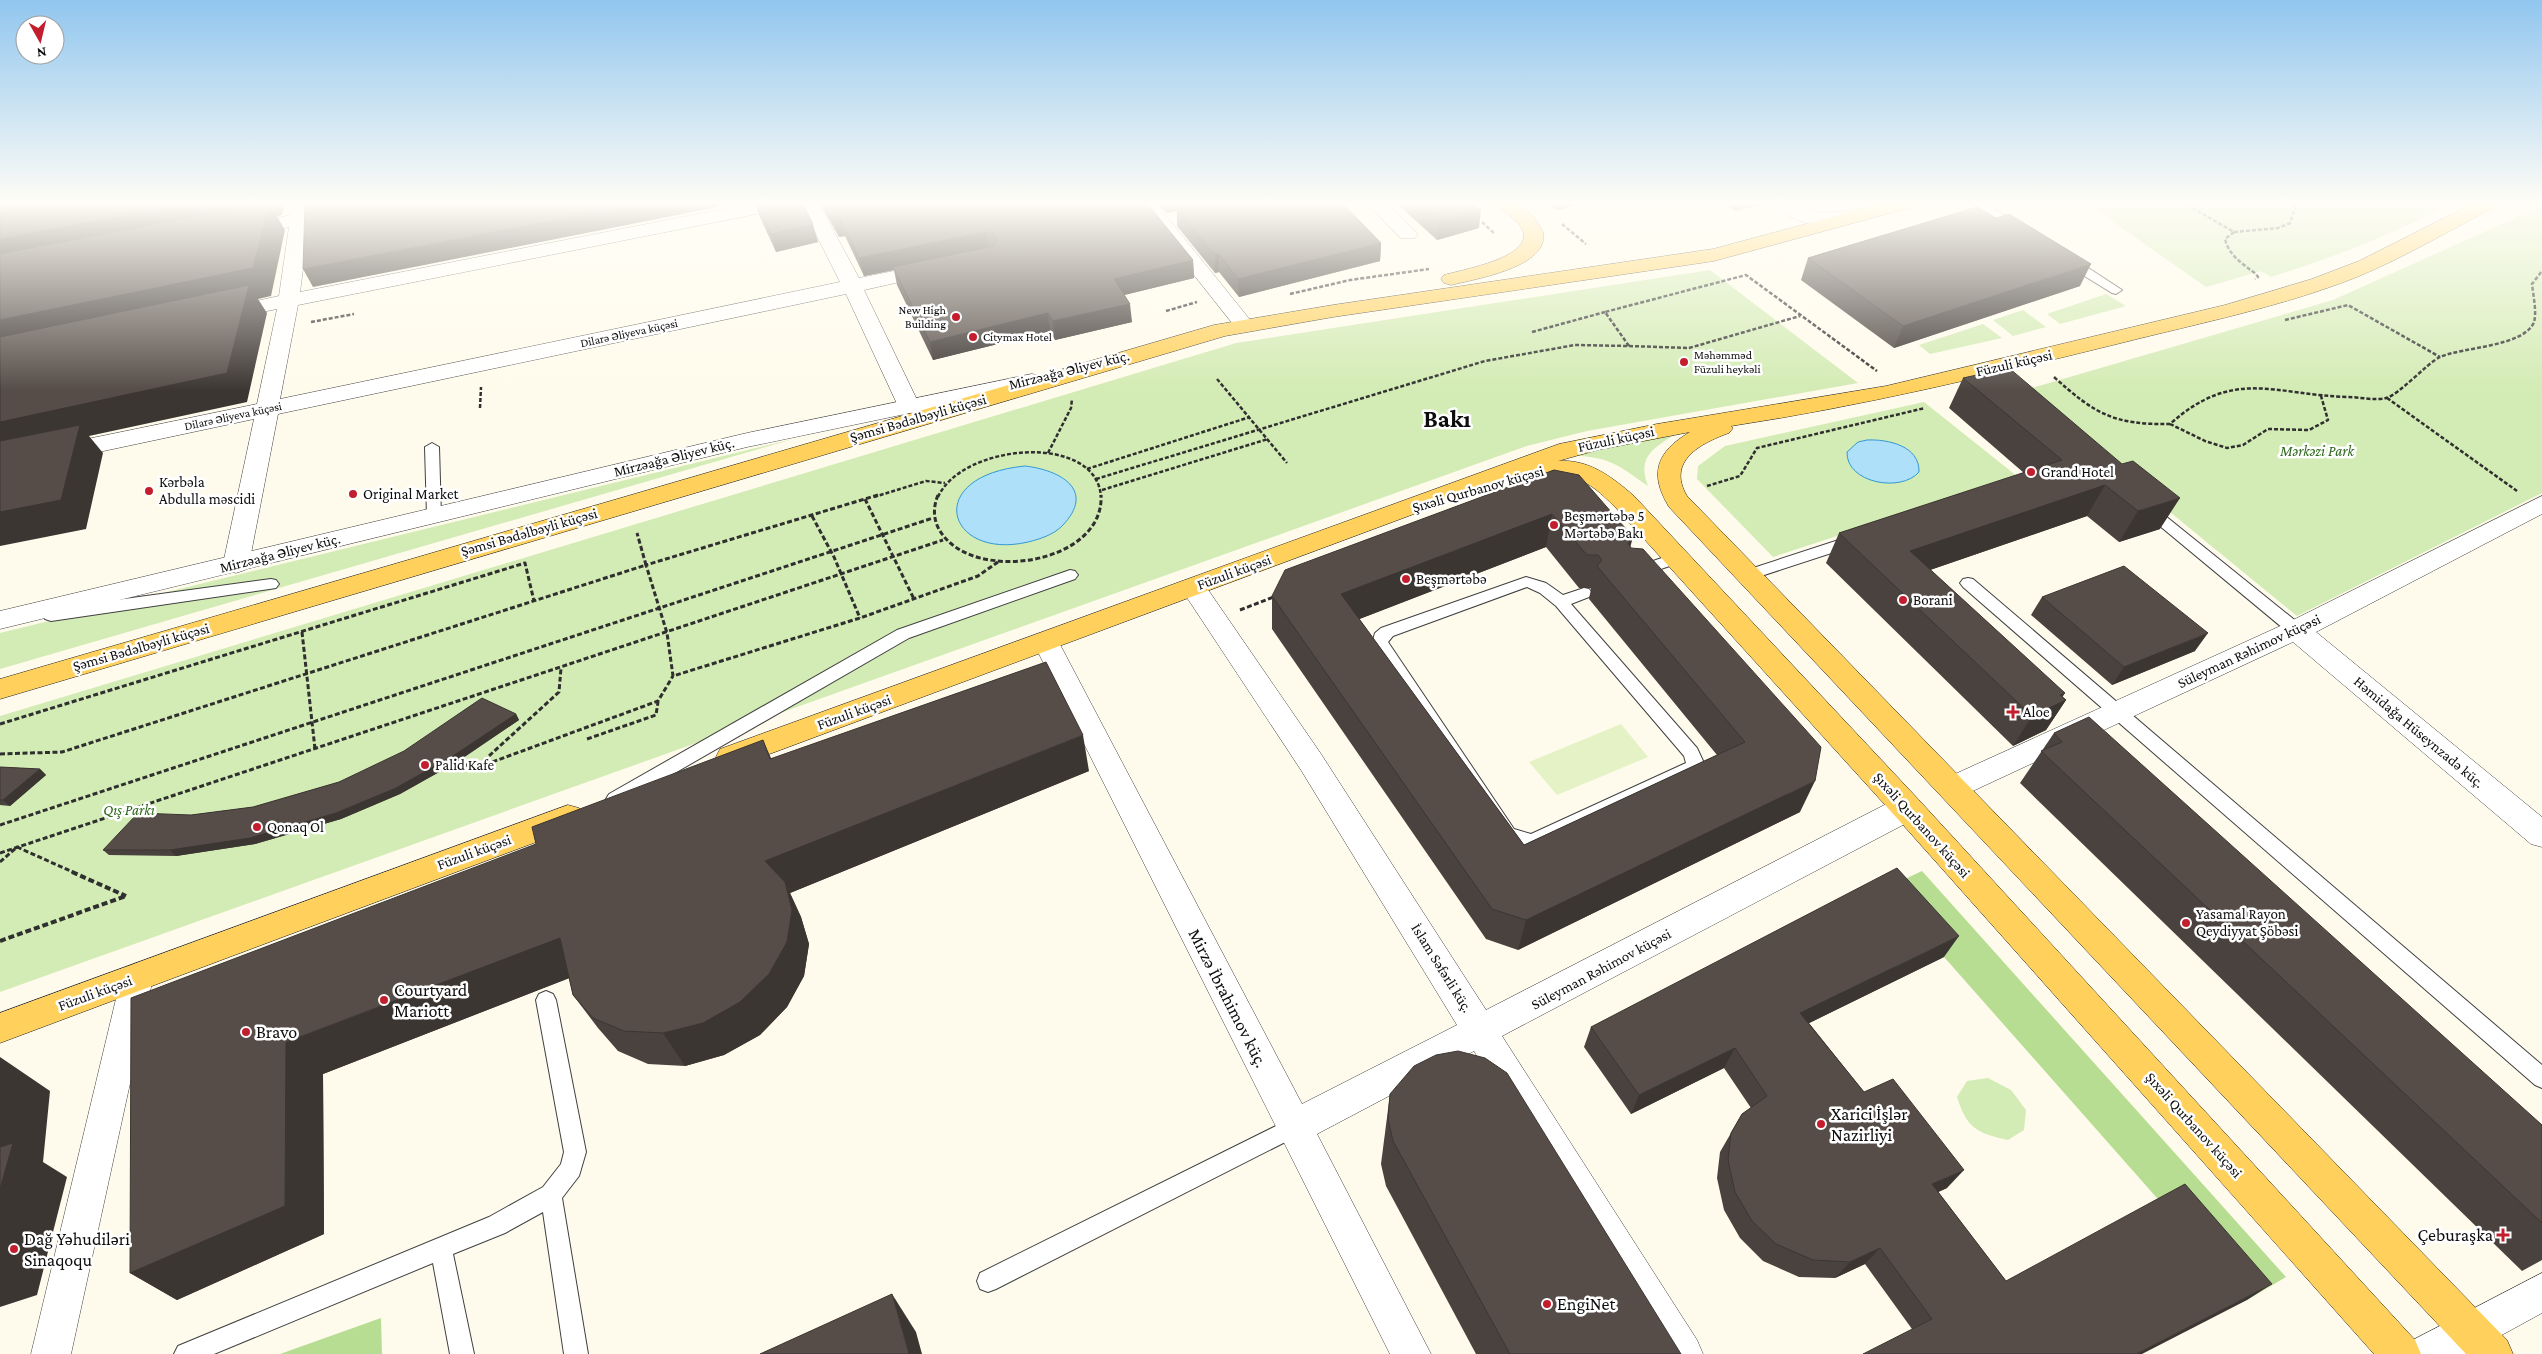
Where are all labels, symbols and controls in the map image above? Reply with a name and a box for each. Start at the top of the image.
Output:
north arrow [15,15,65,65]
text: N [36,44,48,62]
place label: New High Building [899,303,947,331]
marker: New High Building [950,311,962,323]
street label: Dilarə Əliyeva küçəsi [579,316,679,350]
place label: Citymax Hotel [983,330,1052,344]
marker: Citymax Hotel [967,331,979,343]
street label: Füzuli küçəsi [1974,346,2054,381]
street label: Mirzəağa Əliyev küç. [1007,347,1131,394]
place label: Məhəmməd Füzuli heykəli [1694,348,1761,376]
marker: Məhəmməd Füzuli heykəli [1678,356,1690,368]
street label: Şəmsi Bədəlbəyli küçəsi [848,391,988,446]
street label: Dilarə Əliyeva küçəsi [183,399,283,433]
district label: Bakı [1423,405,1471,432]
street label: Füzuli küçəsi [1576,423,1656,456]
street label: Mirzəağa Əliyev küç. [612,434,736,481]
park label: Mərkəzi Park [2279,443,2355,459]
street label: Şıxəli Qurbanov küçəsi [1410,463,1546,516]
place label: Grand Hotel [2041,464,2114,480]
marker: Grand Hotel [2025,466,2037,478]
place label: Kərbəla Abdulla məscidi [159,474,255,507]
marker: Kərbəla Abdulla məscidi [143,485,155,497]
place label: Original Market [363,486,460,503]
marker: Original Market [347,488,359,500]
street label: Şəmsi Bədəlbəyli küçəsi [459,505,599,560]
place label: Beşmərtəbə 5 Mərtəbə Bakı [1564,508,1645,541]
marker: Beşmərtəbə 5 Mərtəbə Bakı [1548,519,1560,531]
street label: Mirzəağa Əliyev küç. [218,530,342,577]
street label: Füzuli küçəsi [1195,551,1274,594]
place label: Beşmərtəbə [1416,571,1487,588]
marker: Beşmərtəbə [1400,573,1412,585]
place label: Borani [1913,592,1953,608]
marker: Borani [1897,594,1909,606]
street label: Süleyman Rəhimov küçəsi [2175,611,2324,692]
street label: Şəmsi Bədəlbəyli küçəsi [71,620,211,675]
street label: Həmidağa Hüseynzadə küç. [2350,673,2487,792]
street label: Füzuli küçəsi [815,691,894,734]
place label: Aloe [2023,704,2050,720]
marker: Aloe [2007,706,2019,718]
place label: Palid Kafe [435,757,495,773]
marker: Palid Kafe [419,759,431,771]
street label: Şıxəli Qurbanov küçəsi [1870,769,1973,882]
park label: Qış Parkı [103,802,155,819]
place label: Qonaq Ol [267,819,324,836]
marker: Qonaq Ol [251,821,263,833]
street label: Füzuli küçəsi [435,831,514,874]
place label: Yasamal Rayon Qeydiyyat Şöbəsi [2196,906,2299,940]
marker: Yasamal Rayon Qeydiyyat Şöbəsi [2180,917,2192,929]
street label: İslam Səfərli küç. [1407,921,1476,1016]
street label: Mirzə İbrahimov küç. [1184,925,1272,1071]
street label: Süleyman Rəhimov küçəsi [1528,925,1674,1014]
street label: Füzuli küçəsi [56,972,135,1015]
place label: Courtyard Mariott [394,980,468,1021]
marker: Courtyard Mariott [378,994,390,1006]
place label: Bravo [256,1022,297,1042]
marker: Bravo [240,1026,252,1038]
street label: Şıxəli Qurbanov küçəsi [2142,1069,2245,1182]
place label: Xarici İşlər Nazirliyi [1831,1104,1908,1145]
marker: Xarici İşlər Nazirliyi [1815,1118,1827,1130]
place label: Çeburaşka [2418,1225,2493,1245]
place label: Dağ Yəhudiləri Sinaqoqu [24,1229,130,1270]
marker: Çeburaşka [2497,1229,2509,1241]
marker: Dağ Yəhudiləri Sinaqoqu [8,1243,20,1255]
place label: EngiNet [1557,1294,1616,1314]
marker: EngiNet [1541,1298,1553,1310]

